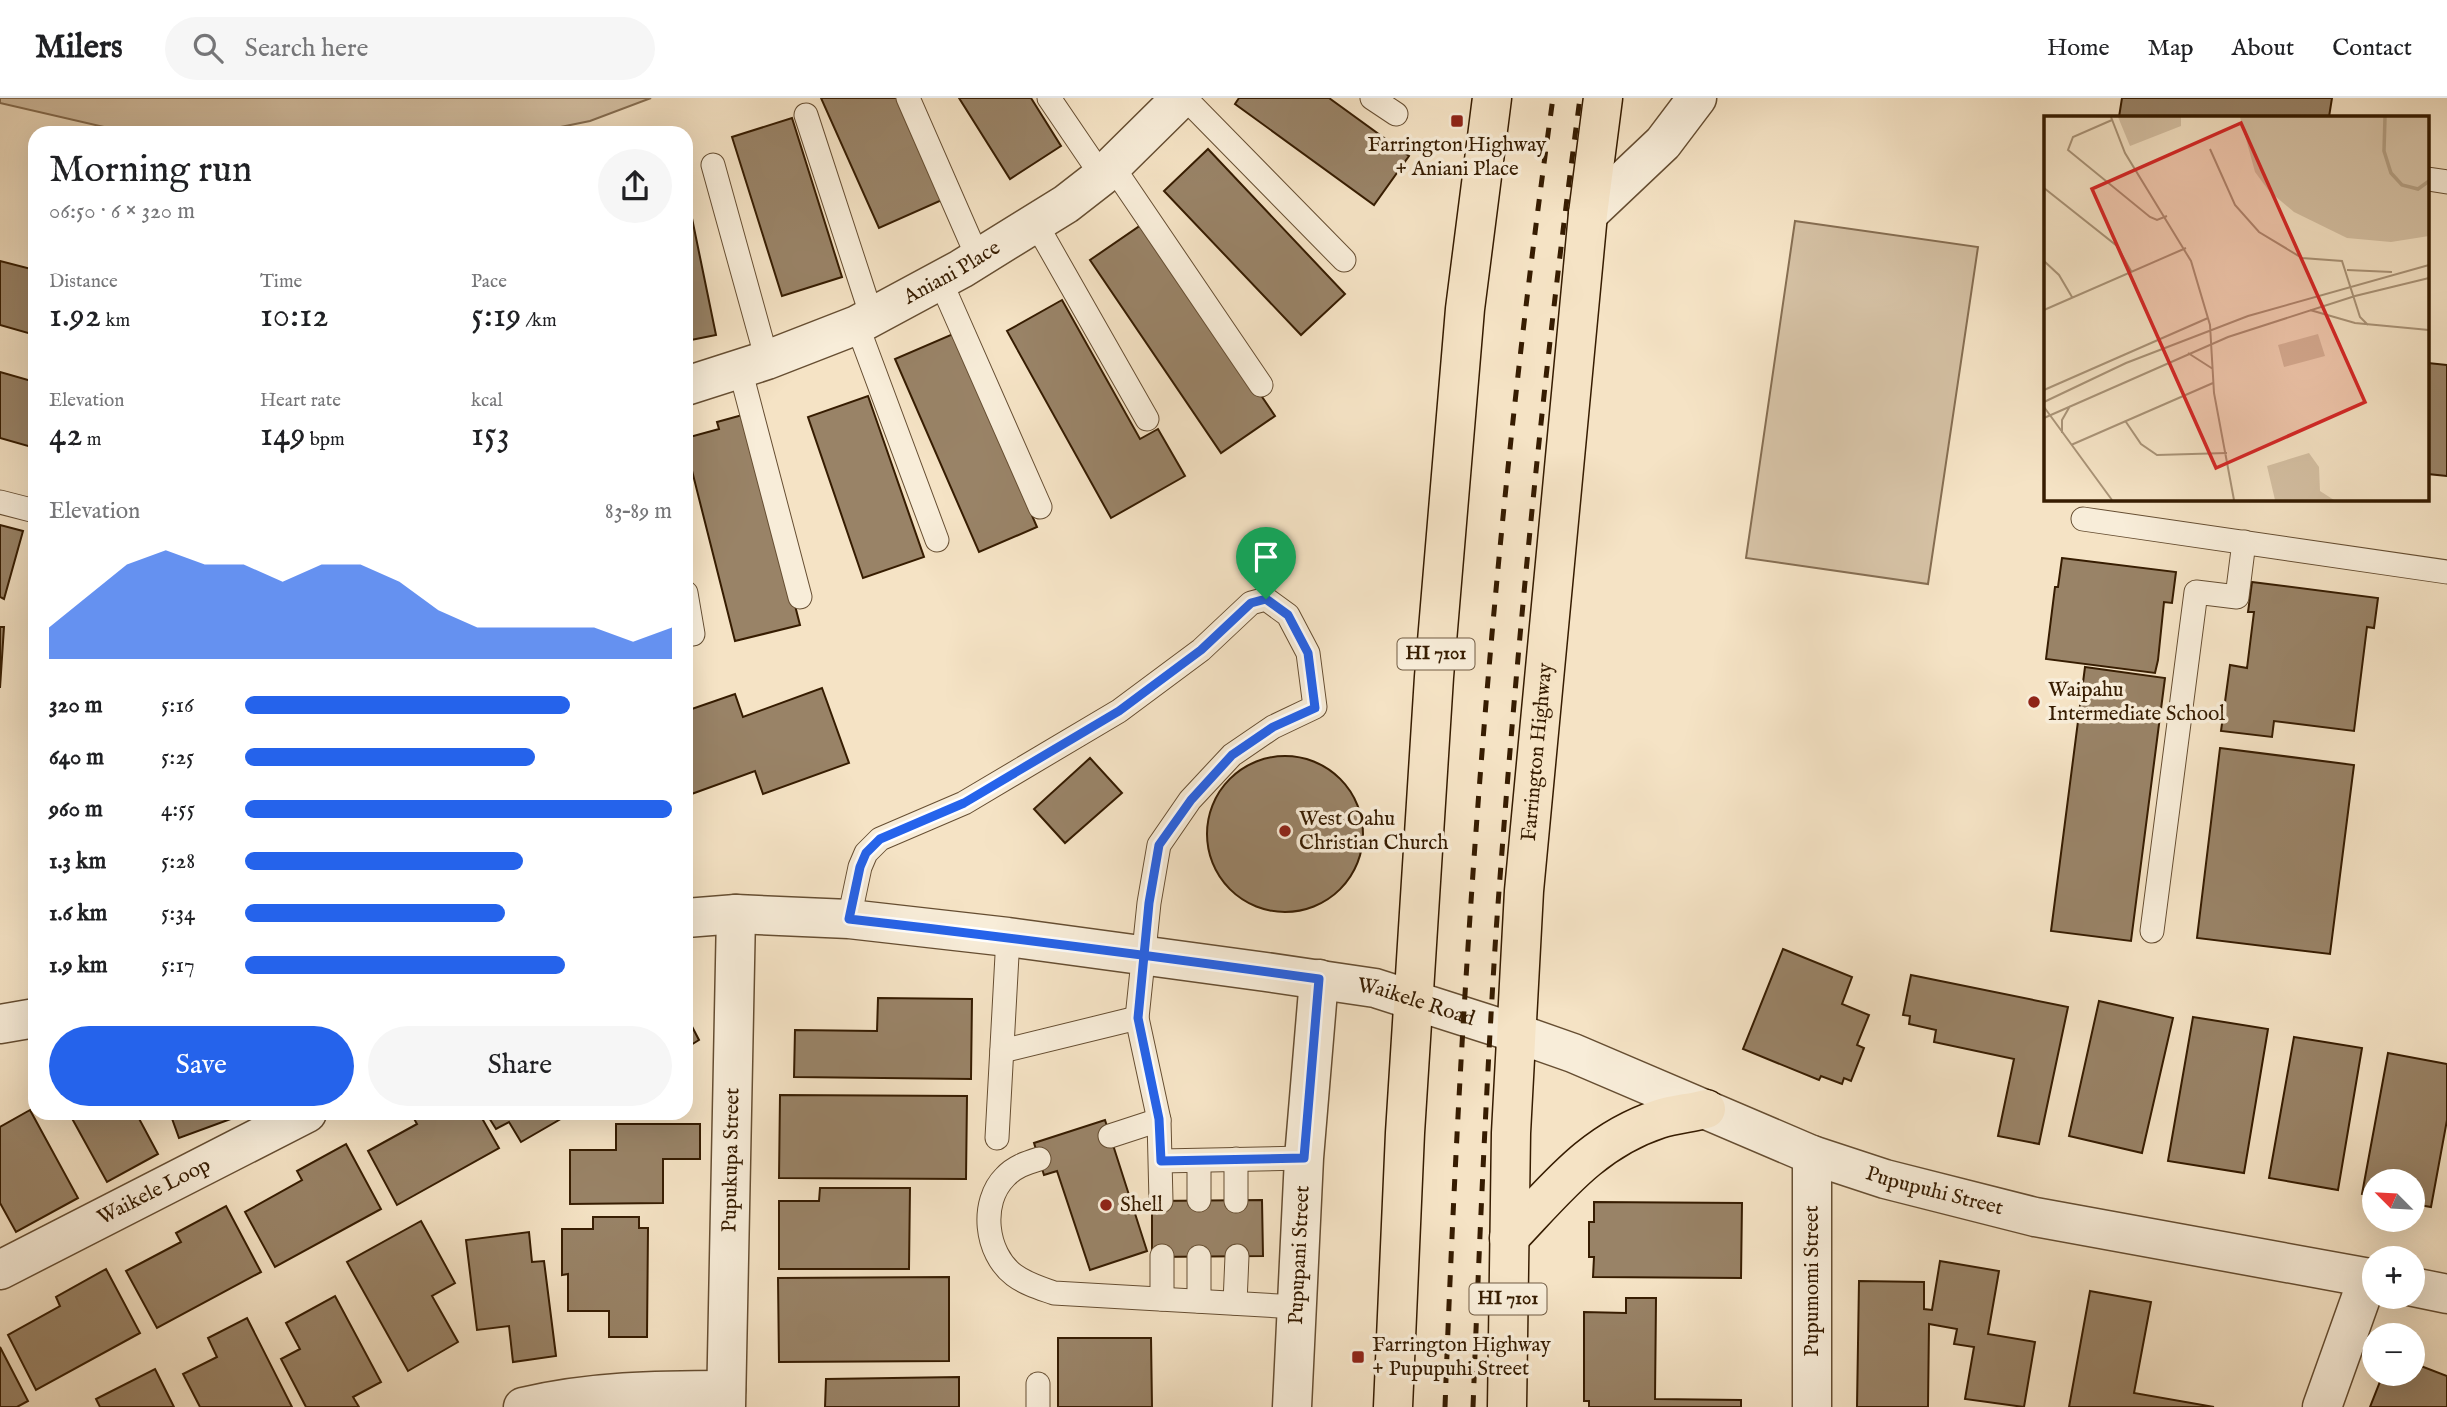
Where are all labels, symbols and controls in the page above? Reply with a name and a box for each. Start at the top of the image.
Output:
search box [165,17,655,80]
text: Milers [35,27,123,69]
icon: search [189,29,227,67]
text: Search here [245,32,369,65]
text: Home [2047,33,2110,64]
text: Map [2148,33,2194,64]
text: About [2232,33,2294,64]
text: Contact [2332,33,2412,64]
marker: Farrington Highway + Aniani Place [1449,113,1465,129]
inset map [2044,116,2430,500]
place label: Farrington Highway + Aniani Place [1368,132,1547,183]
text: Morning run [49,147,252,195]
button: share [598,149,672,223]
text: 06:50 · 6 × 320 m [49,197,195,226]
street label: Aniani Place [898,234,1006,311]
text: Distance [49,270,118,294]
text: Time [260,270,302,294]
text: Pace [471,270,507,294]
text: 1.92 [49,294,101,339]
text: 10:12 [260,294,329,339]
text: 5:19 [471,294,521,339]
text: km [101,309,130,333]
text: /km [521,309,557,333]
text: Elevation [49,389,124,413]
text: Heart rate [260,389,341,413]
text: kcal [471,389,503,413]
text: 42 [49,413,83,458]
text: 149 [260,413,305,458]
text: 153 [471,413,510,458]
text: m [83,428,101,452]
text: bpm [305,428,345,452]
text: Elevation [49,497,140,526]
text: 83–89 m [605,497,672,526]
pin [1236,527,1296,599]
icon: arrive [1247,538,1285,576]
road number: HI 7101 [1398,638,1474,670]
street label: Farrington Highway [1515,661,1559,842]
place label: Waipahu Intermediate School [2048,677,2225,728]
text: 320 m [49,691,102,720]
text: 5:16 [161,691,194,720]
marker: Waipahu Intermediate School [2026,694,2042,710]
text: 640 m [49,743,104,772]
text: 5:25 [161,743,194,772]
text: 960 m [49,795,103,824]
text: 4:55 [161,795,195,824]
place label: West Oahu Christian Church [1299,806,1448,857]
marker: West Oahu Christian Church [1277,823,1293,839]
text: 1.3 km [49,847,106,876]
text: 5:28 [161,847,195,876]
text: 1.6 km [49,899,107,928]
text: 5:34 [161,899,195,928]
text: 1.9 km [49,951,108,980]
text: 5:17 [161,951,195,980]
street label: Waikele Road [1356,972,1479,1033]
button: Save [49,1026,354,1106]
button: Share [368,1026,672,1106]
street label: Pupukupa Street [716,1087,746,1233]
street label: Waikele Loop [93,1151,215,1231]
street label: Pupupuhi Street [1862,1160,2006,1222]
north arrow [2362,1169,2426,1232]
map controls [2362,1169,2425,1386]
street label: Pupupani Street [1282,1185,1316,1325]
place label: Shell [1120,1192,1163,1219]
marker: Shell [1098,1197,1114,1213]
street label: Pupumomi Street [1799,1205,1826,1357]
button: + [2362,1246,2425,1309]
road number: HI 7101 [1470,1284,1546,1315]
button: − [2362,1323,2425,1386]
place label: Farrington Highway + Pupupuhi Street [1372,1332,1551,1383]
marker: Farrington Highway + Pupupuhi Street [1350,1349,1366,1365]

